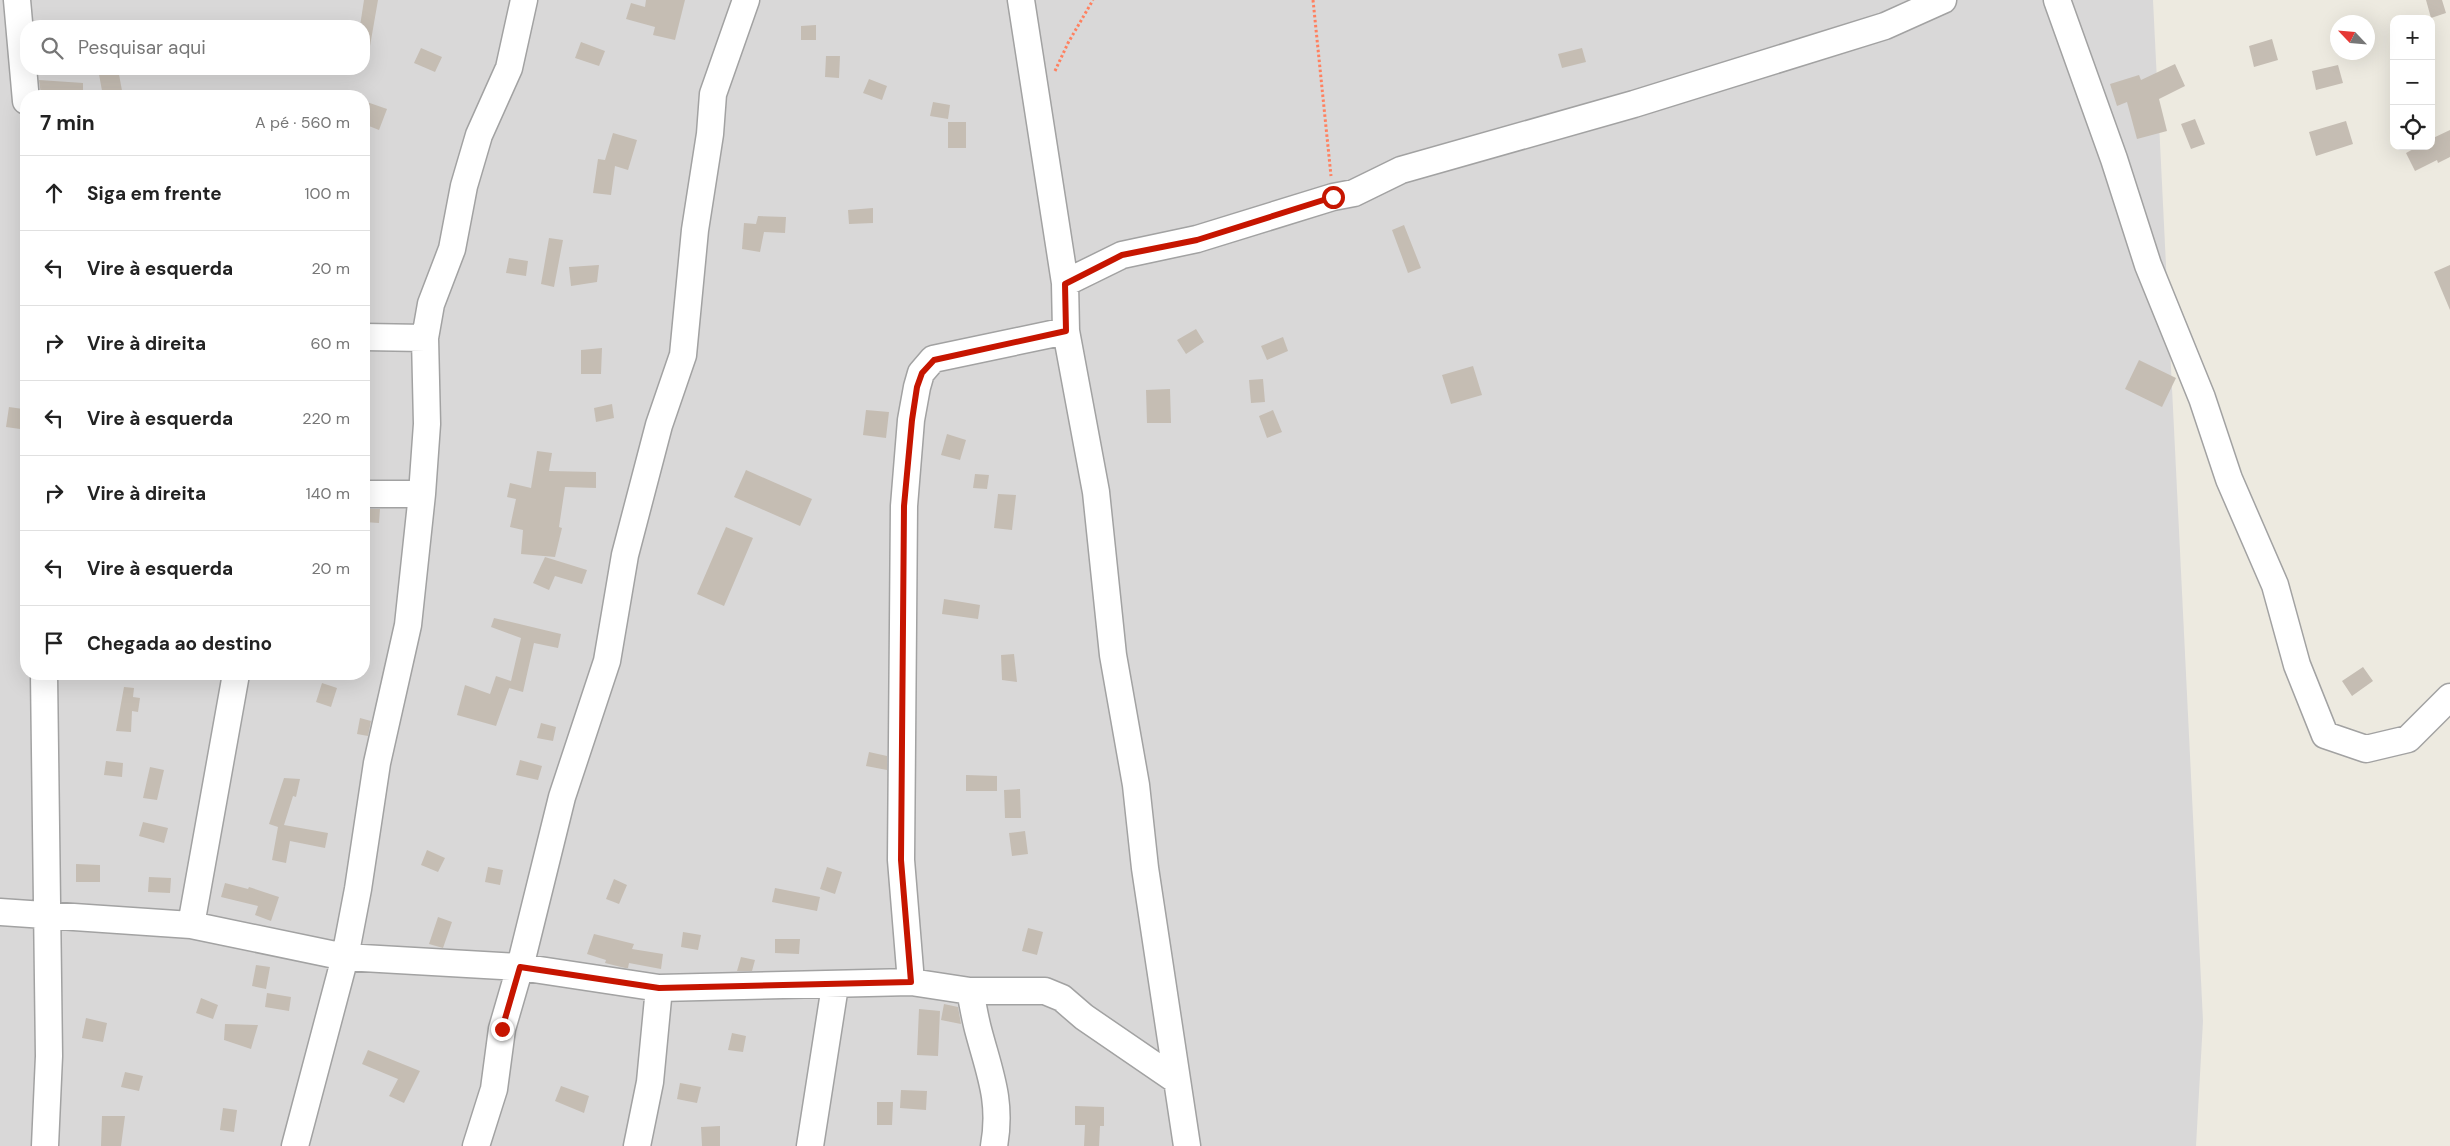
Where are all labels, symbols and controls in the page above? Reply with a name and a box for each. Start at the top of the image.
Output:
north arrow [2330,15,2375,60]
map controls [2390,15,2435,150]
button: + [2390,15,2435,60]
search box [20,20,370,75]
icon: search [38,34,66,62]
text: Pesquisar aqui [78,35,206,60]
button: − [2390,60,2435,105]
button: locate [2390,105,2435,150]
text: 7 min [40,109,95,137]
text: A pé · 560 m [255,112,350,133]
icon: ahead [40,179,68,207]
text: Siga em frente [87,181,222,206]
text: 100 m [305,183,350,204]
route start [1322,186,1345,209]
icon: left [40,254,68,282]
text: Vire à esquerda [87,256,233,281]
text: 20 m [311,258,350,279]
icon: right [40,329,68,357]
text: Vire à direita [87,331,206,356]
text: 60 m [310,333,350,354]
icon: left [40,404,68,432]
text: Vire à esquerda [87,406,233,431]
text: 220 m [302,408,350,429]
icon: right [40,479,68,507]
text: Vire à direita [87,481,206,506]
text: 140 m [306,483,350,504]
icon: left [40,554,68,582]
text: Vire à esquerda [87,556,233,581]
text: 20 m [311,558,350,579]
icon: arrive [40,629,68,657]
text: Chegada ao destino [87,631,272,656]
route end [491,1018,514,1041]

